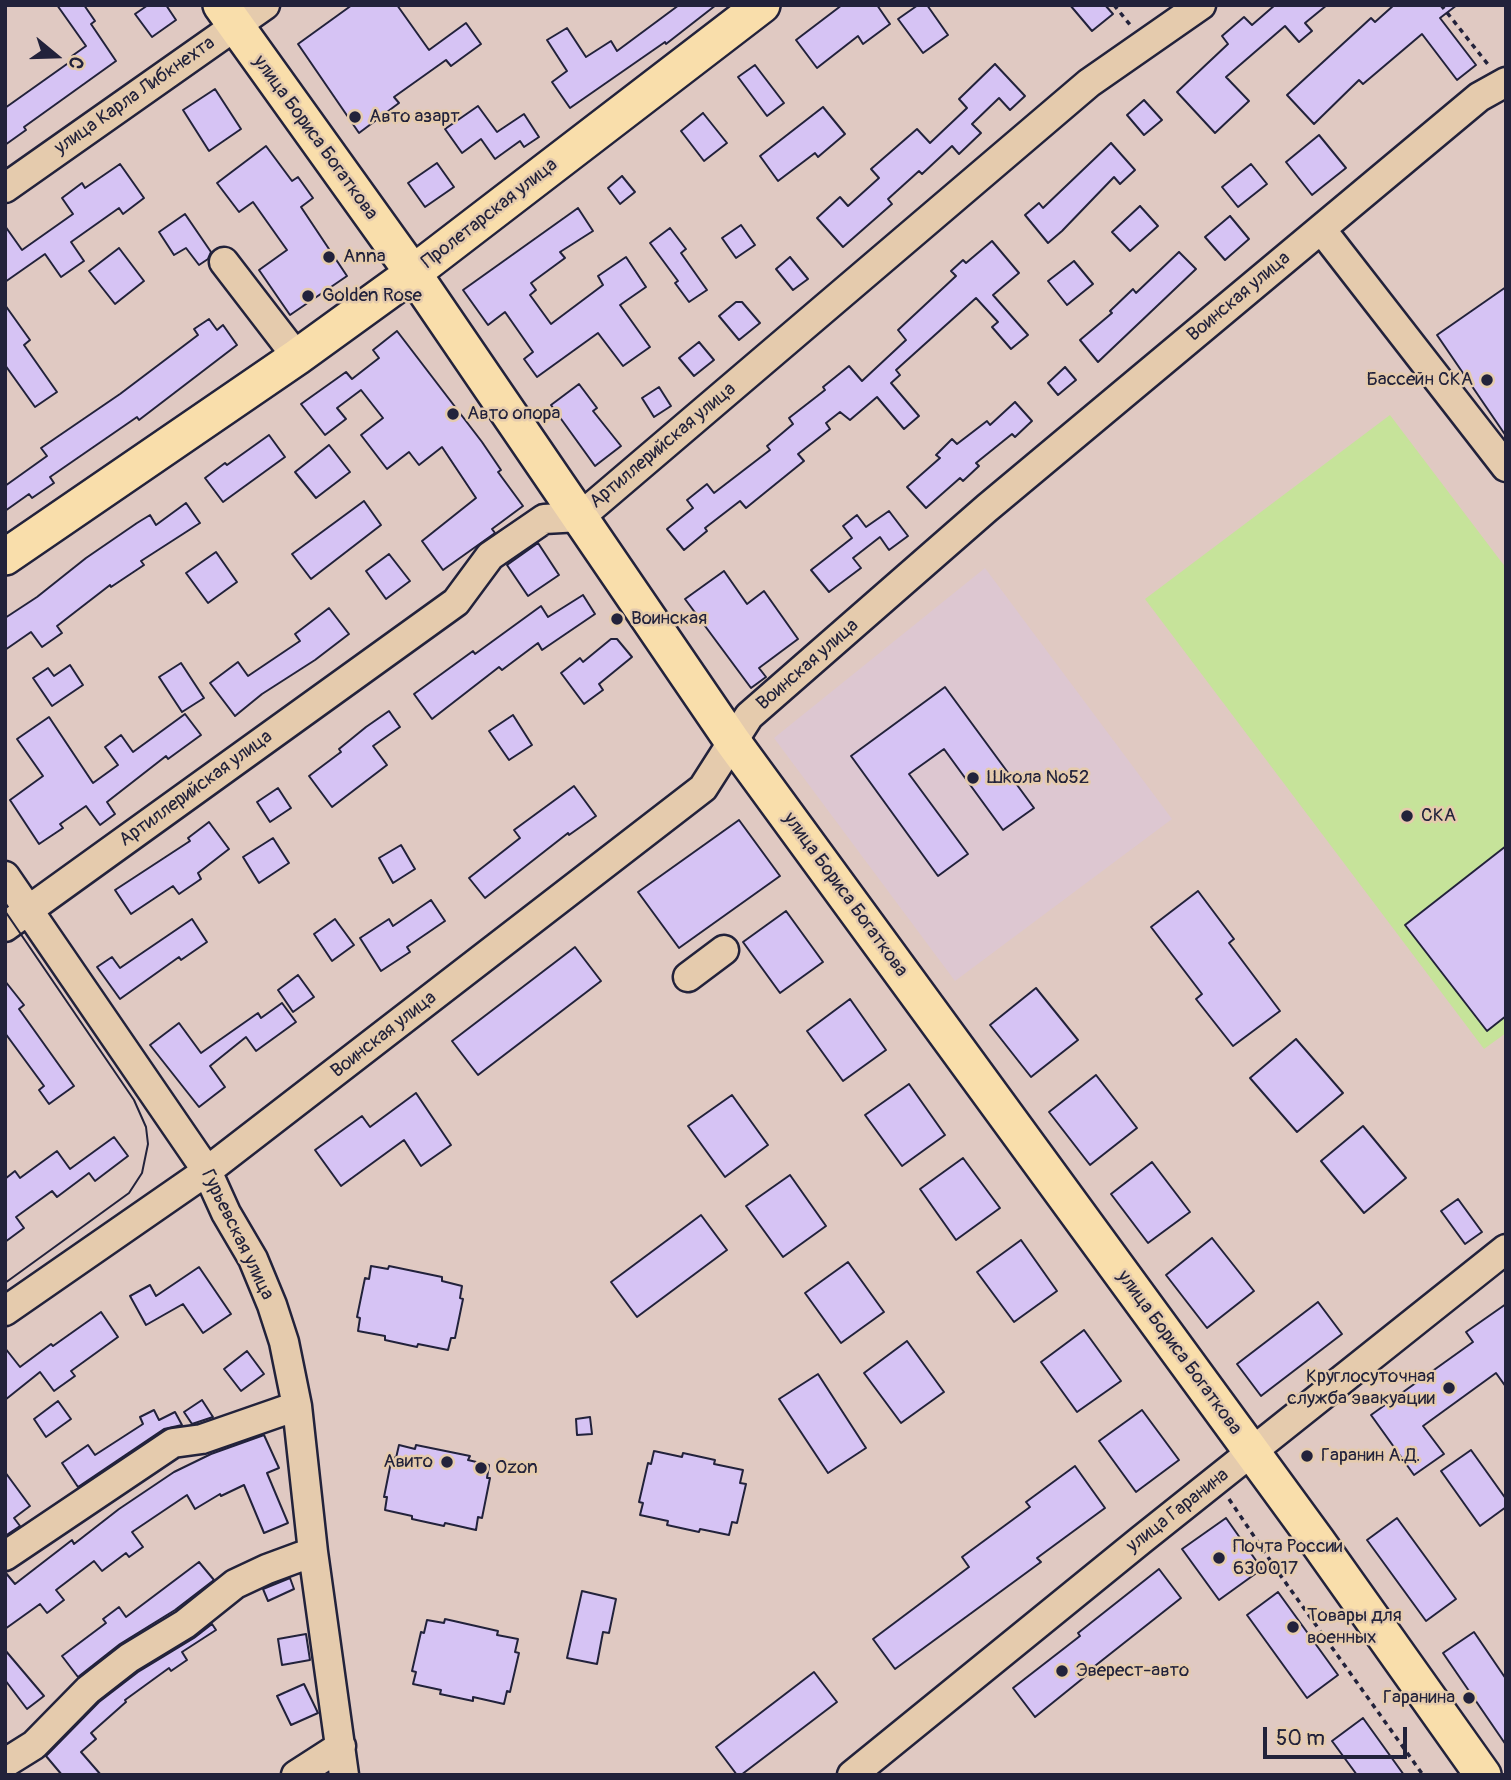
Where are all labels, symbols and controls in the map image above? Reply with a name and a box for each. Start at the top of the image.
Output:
north arrow [21,21,91,91]
street label: улица Карла Либкнехта [50,32,220,160]
street label: улица Бориса Богаткова [248,51,382,225]
text: С [63,53,89,72]
place label: Авто азарт [369,106,460,128]
marker: Авто азарт [347,109,363,125]
street label: Пролетарская улица [418,154,562,274]
place label: Anna [343,246,386,268]
street label: Воинская улица [1183,247,1295,347]
marker: Anna [321,249,337,265]
place label: Golden Rose [322,285,422,307]
marker: Golden Rose [300,288,316,304]
place label: Бассейн СКА [1366,369,1473,391]
marker: Бассейн СКА [1479,372,1495,388]
street label: Артиллерийская улица [585,378,741,514]
place label: Авто опора [467,403,560,425]
marker: Авто опора [445,406,461,422]
place label: Воинская [631,608,707,630]
marker: Воинская [609,611,625,627]
street label: Воинская улица [752,615,864,715]
street label: Артиллерийская улица [115,726,277,852]
place label: Школа №52 [987,767,1089,789]
marker: Школа №52 [965,770,981,786]
place label: СКА [1421,805,1456,827]
street label: улица Бориса Богаткова [778,808,912,982]
marker: СКА [1399,808,1415,824]
street label: Воинская улица [327,987,441,1083]
street label: Гурьевская улица [196,1166,278,1304]
street label: улица Бориса Богаткова [1112,1266,1246,1440]
place label: Круглосуточная служба эвакуации [1287,1366,1435,1410]
marker: Круглосуточная служба эвакуации [1441,1380,1457,1396]
place label: Гаранин А.Д. [1321,1445,1420,1467]
marker: Гаранин А.Д. [1299,1448,1315,1464]
place label: Авито [383,1451,433,1473]
marker: Авито [439,1454,455,1470]
place label: Ozon [495,1457,538,1479]
marker: Ozon [473,1460,489,1476]
street label: улица Гаранина [1122,1464,1234,1558]
place label: Почта России 630017 [1233,1536,1343,1580]
marker: Почта России 630017 [1211,1550,1227,1566]
place label: Товары для военных [1307,1605,1402,1649]
marker: Товары для военных [1285,1619,1301,1635]
place label: Эверест-авто [1076,1660,1189,1682]
marker: Эверест-авто [1054,1663,1070,1679]
place label: Гаранина [1383,1687,1455,1709]
marker: Гаранина [1461,1690,1477,1706]
scale bar [1266,1714,1410,1758]
text: 50 m [1276,1725,1325,1752]

